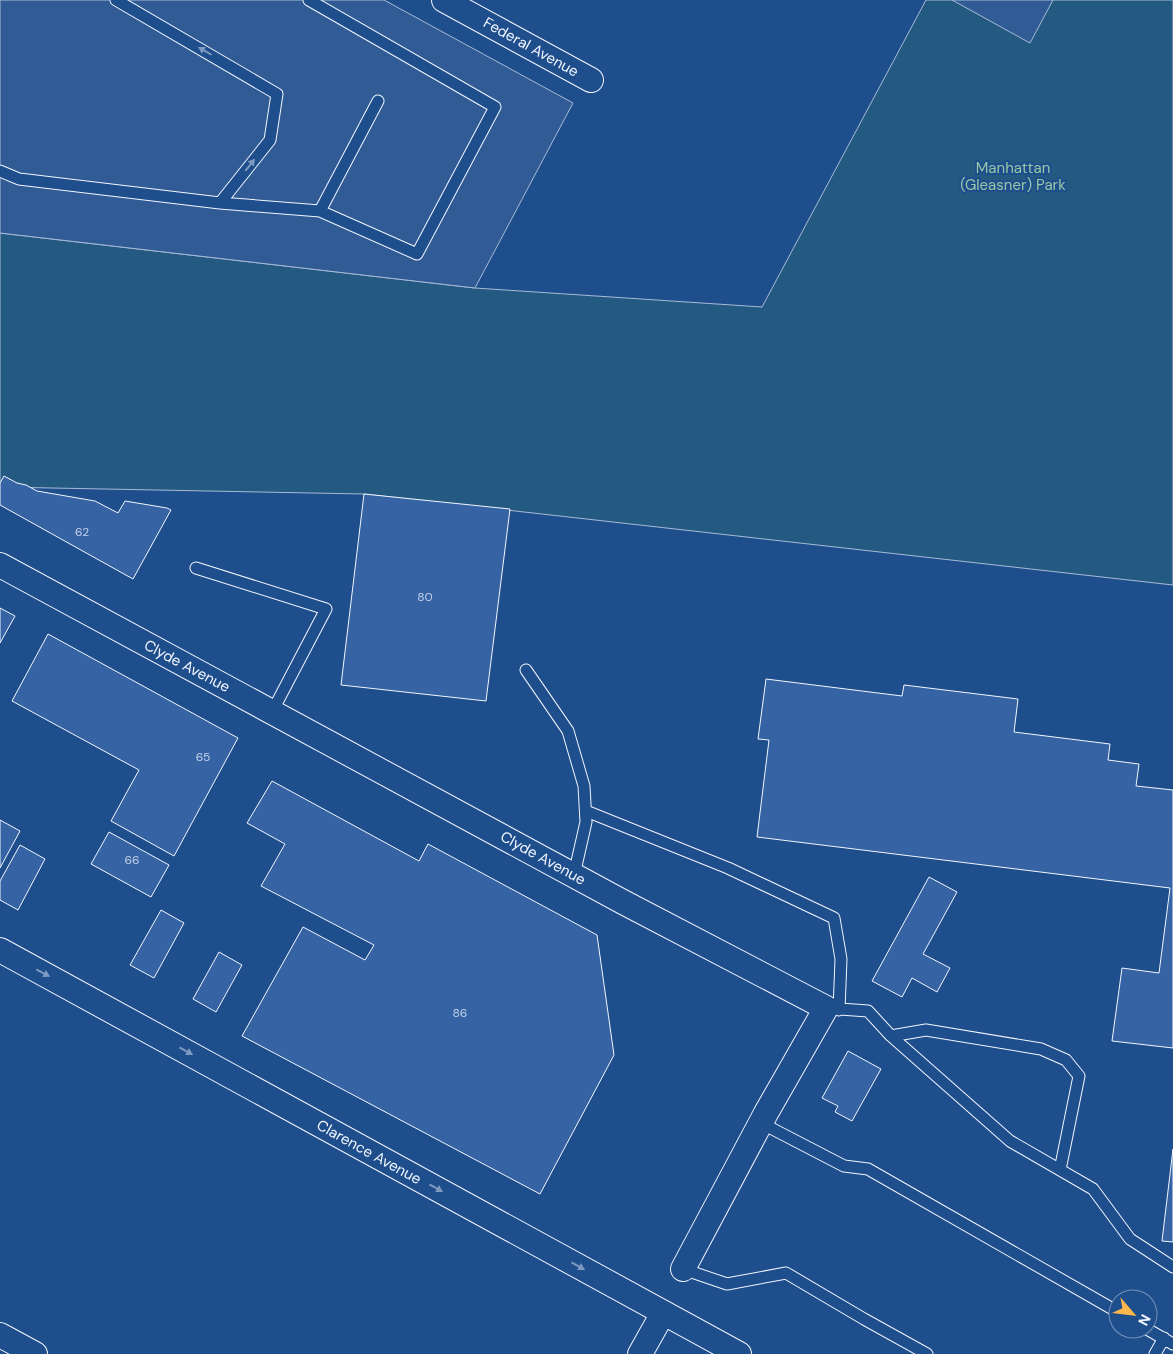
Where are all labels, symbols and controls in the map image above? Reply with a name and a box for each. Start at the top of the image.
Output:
street label: Federal Avenue [480,13,582,81]
one-way arrow [198,47,211,56]
park label: Manhattan (Gleasner) Park [960,158,1066,195]
one-way arrow [245,159,256,172]
house number: 62 [75,524,89,540]
house number: 80 [417,589,433,605]
street label: Clyde Avenue [141,635,233,697]
house number: 65 [196,749,210,765]
street label: Clyde Avenue [497,826,589,890]
house number: 66 [124,852,140,868]
one-way arrow [36,969,50,977]
house number: 86 [453,1005,467,1021]
one-way arrow [178,1047,193,1055]
street label: Clarence Avenue [313,1115,425,1189]
one-way arrow [428,1184,443,1192]
one-way arrow [571,1262,585,1270]
north arrow [1108,1289,1158,1339]
text: N [1134,1311,1155,1329]

